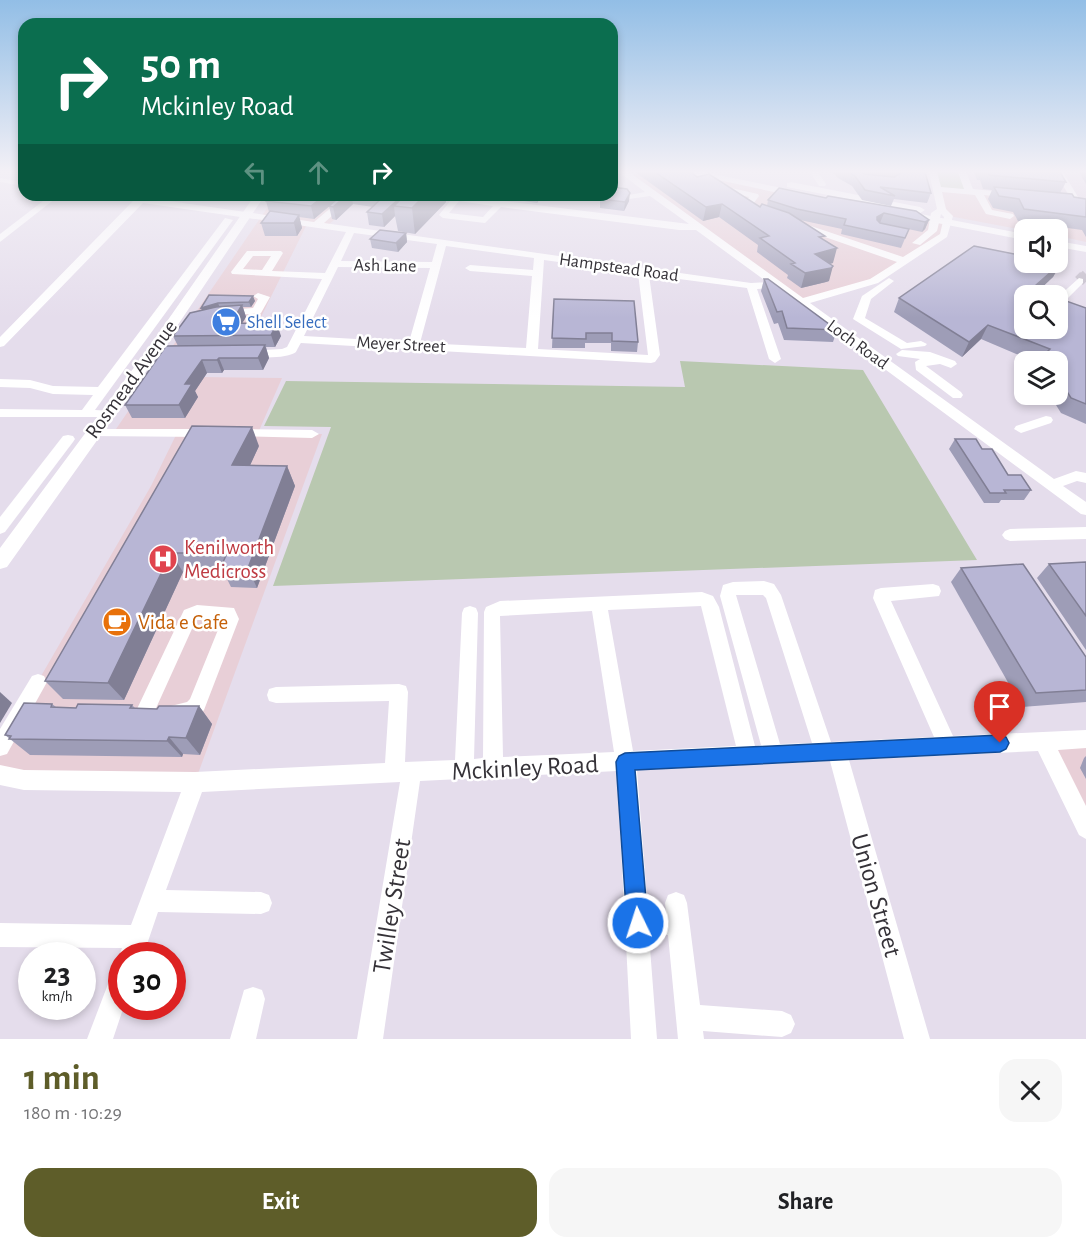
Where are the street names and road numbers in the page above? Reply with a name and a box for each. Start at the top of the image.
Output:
street label: Hampstead Road [558,251,680,285]
street label: Ash Lane [354,256,416,276]
street label: Rosmead Avenue [82,316,181,442]
street label: Loch Road [823,317,891,373]
street label: Meyer Street [356,334,446,356]
street label: Mckinley Road [451,751,599,785]
street label: Union Street [846,831,906,960]
street label: Twilley Street [368,837,415,975]

